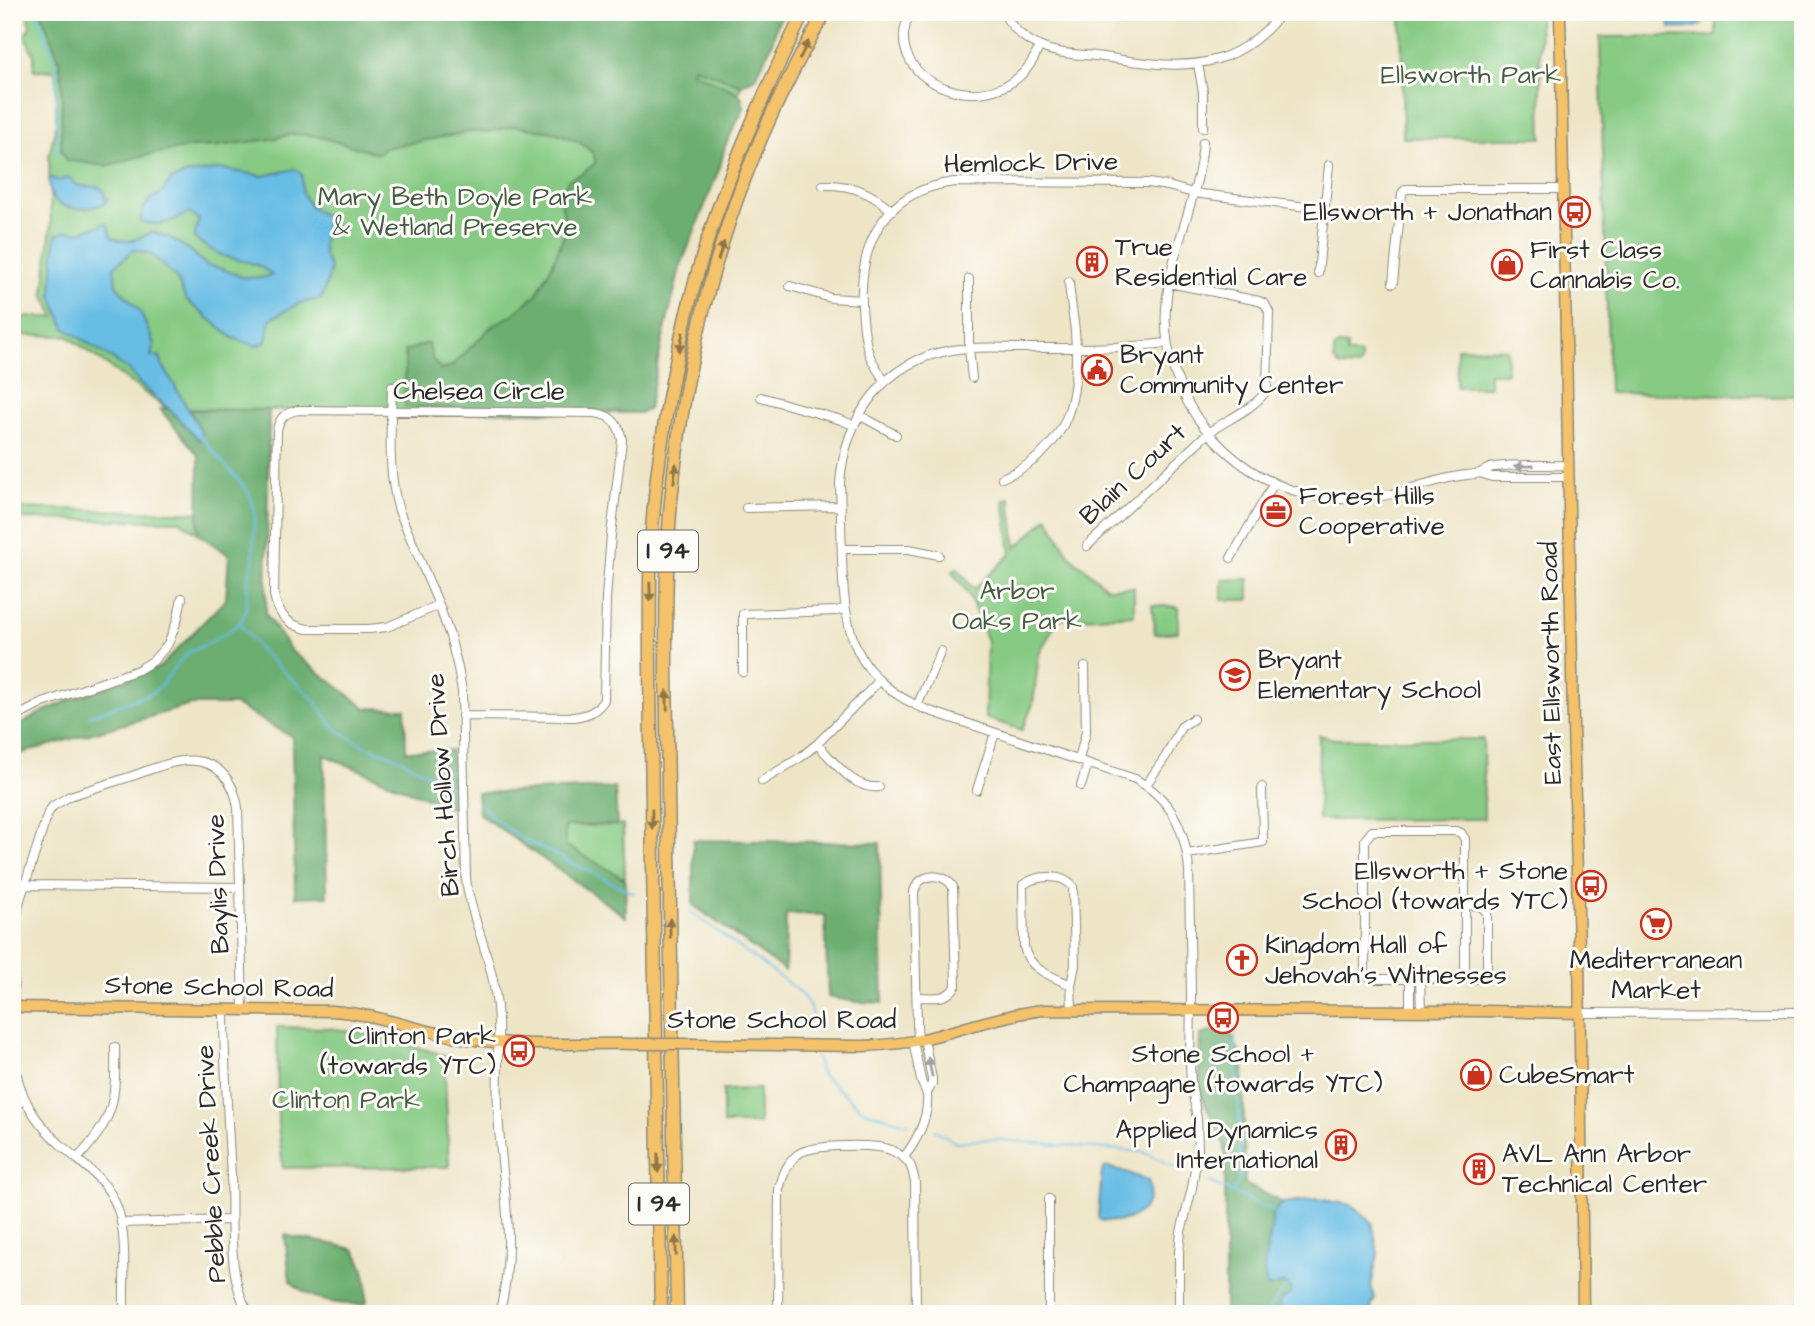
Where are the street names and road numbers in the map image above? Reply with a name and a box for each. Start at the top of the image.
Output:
street label: Hemlock Drive [944,143,1118,183]
street label: Chelsea Circle [393,373,565,409]
street label: Blain Court [1072,415,1195,533]
road number: I 94 [638,530,698,572]
street label: East Ellsworth Road [1531,541,1571,785]
street label: Birch Hollow Drive [417,672,469,898]
street label: Baylis Drive [198,813,240,955]
street label: Stone School Road [104,967,334,1007]
street label: Stone School Road [668,1002,896,1038]
street label: Pebble Creek Drive [187,1044,235,1284]
road number: I 94 [629,1184,689,1224]

